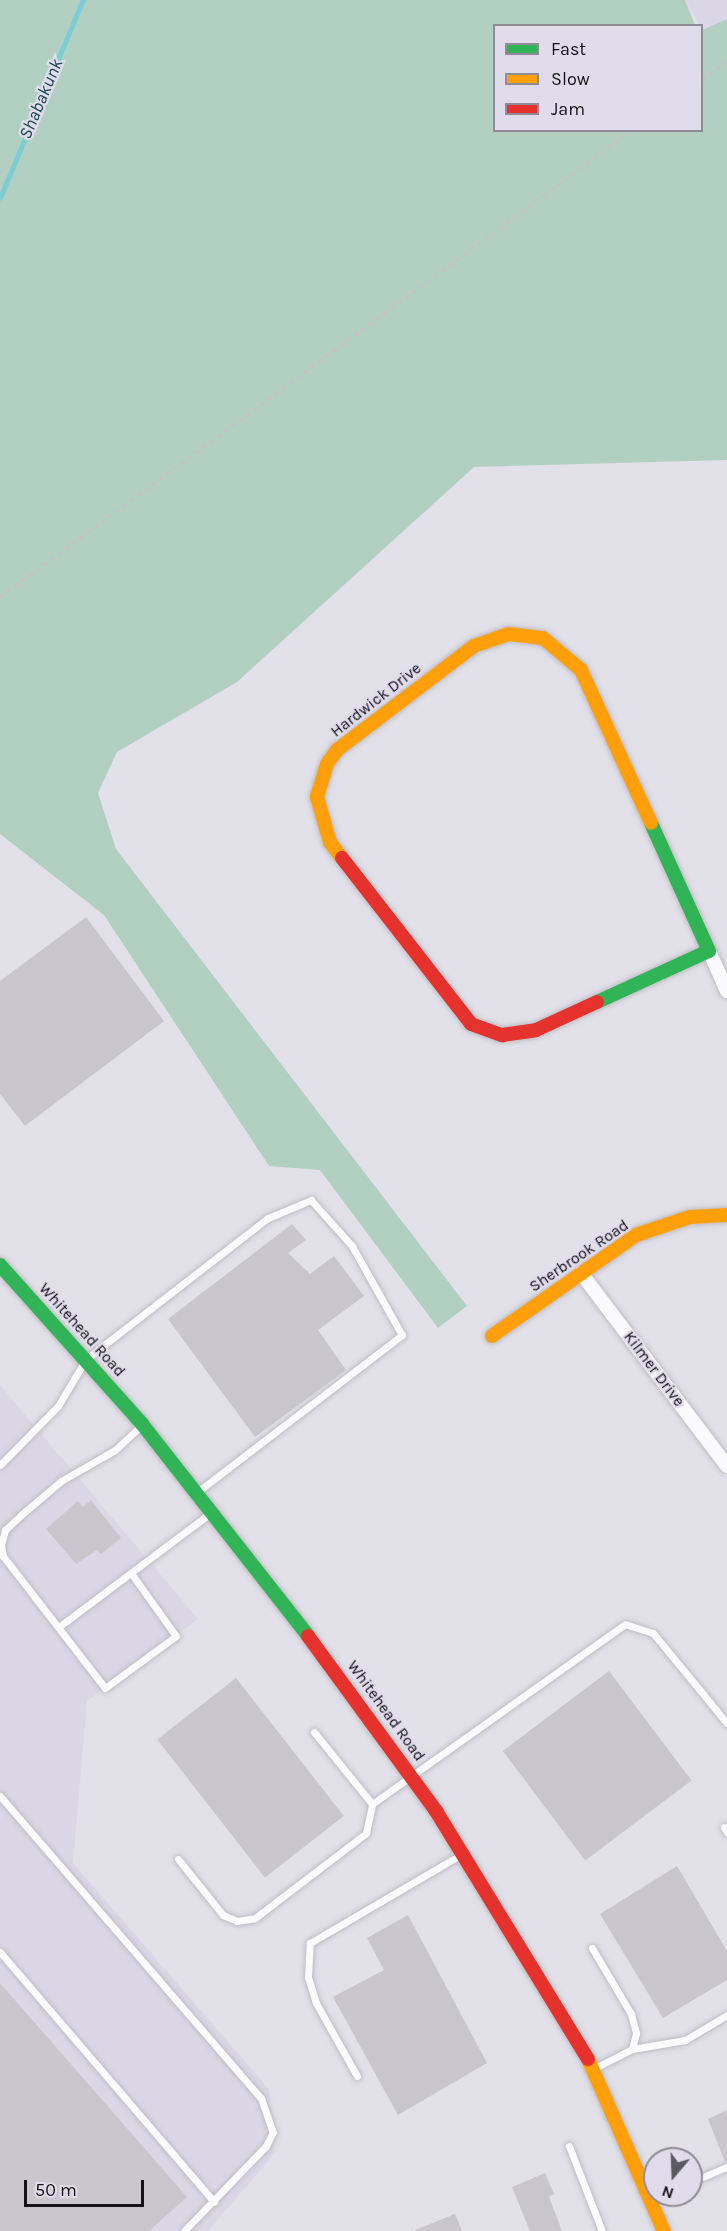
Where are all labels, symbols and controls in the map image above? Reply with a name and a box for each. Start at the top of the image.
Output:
legend [493,24,703,132]
text: Fast [551,38,586,60]
water label: Shabakunk [14,56,68,142]
text: Slow [551,68,590,90]
text: Jam [551,98,585,120]
street label: Hardwick Drive [327,659,425,741]
street label: Sherbrook Road [526,1216,632,1296]
street label: Whitehead Road [35,1279,129,1381]
street label: Kilmer Drive [620,1328,688,1410]
street label: Whitehead Road [343,1657,429,1765]
north arrow [643,2147,703,2207]
scale bar [27,2168,147,2206]
text: 50 m [35,2179,77,2201]
text: N [659,2182,676,2203]

